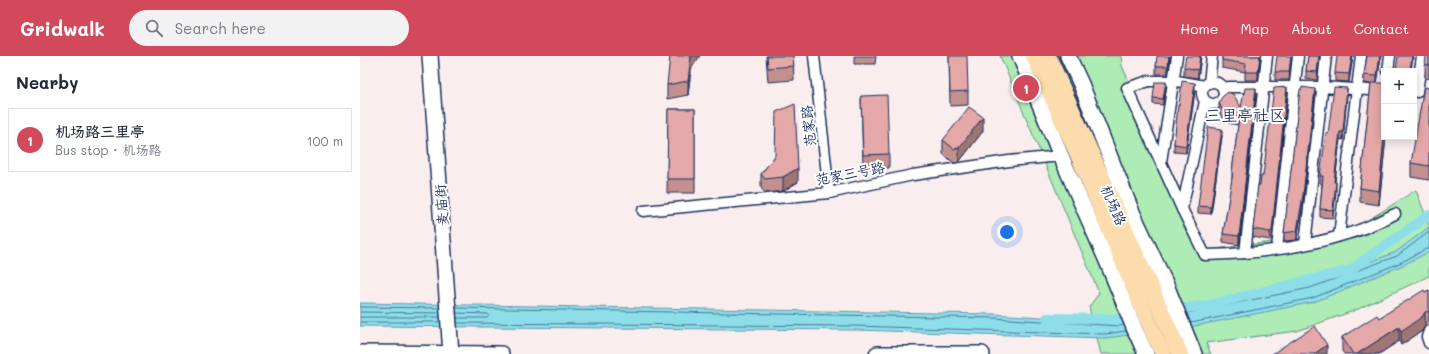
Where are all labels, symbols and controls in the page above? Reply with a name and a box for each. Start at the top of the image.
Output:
search box [129,10,409,46]
text: Gridwalk [20,16,105,41]
icon: search [143,17,165,39]
text: Search here [175,18,266,38]
text: Home [1180,19,1218,38]
text: Map [1240,19,1269,38]
text: About [1291,19,1332,38]
text: Contact [1354,19,1409,38]
map controls [1381,68,1417,140]
button: + [1381,68,1417,104]
text: Nearby [16,71,78,93]
pin: 1 [1013,73,1039,103]
street label: 范家路 [796,104,820,148]
district label: 三里亭社区 [1205,104,1285,125]
button: − [1381,104,1417,140]
text: 机场路三里亭 [55,121,145,141]
text: 1 [27,132,33,149]
text: 100 m [307,132,343,149]
text: Bus stop · 机场路 [55,141,161,158]
street label: 范家三号路 [814,157,886,189]
street label: 机场路 [1097,182,1131,228]
street label: 麦庙街 [430,183,452,227]
your location [997,222,1017,242]

